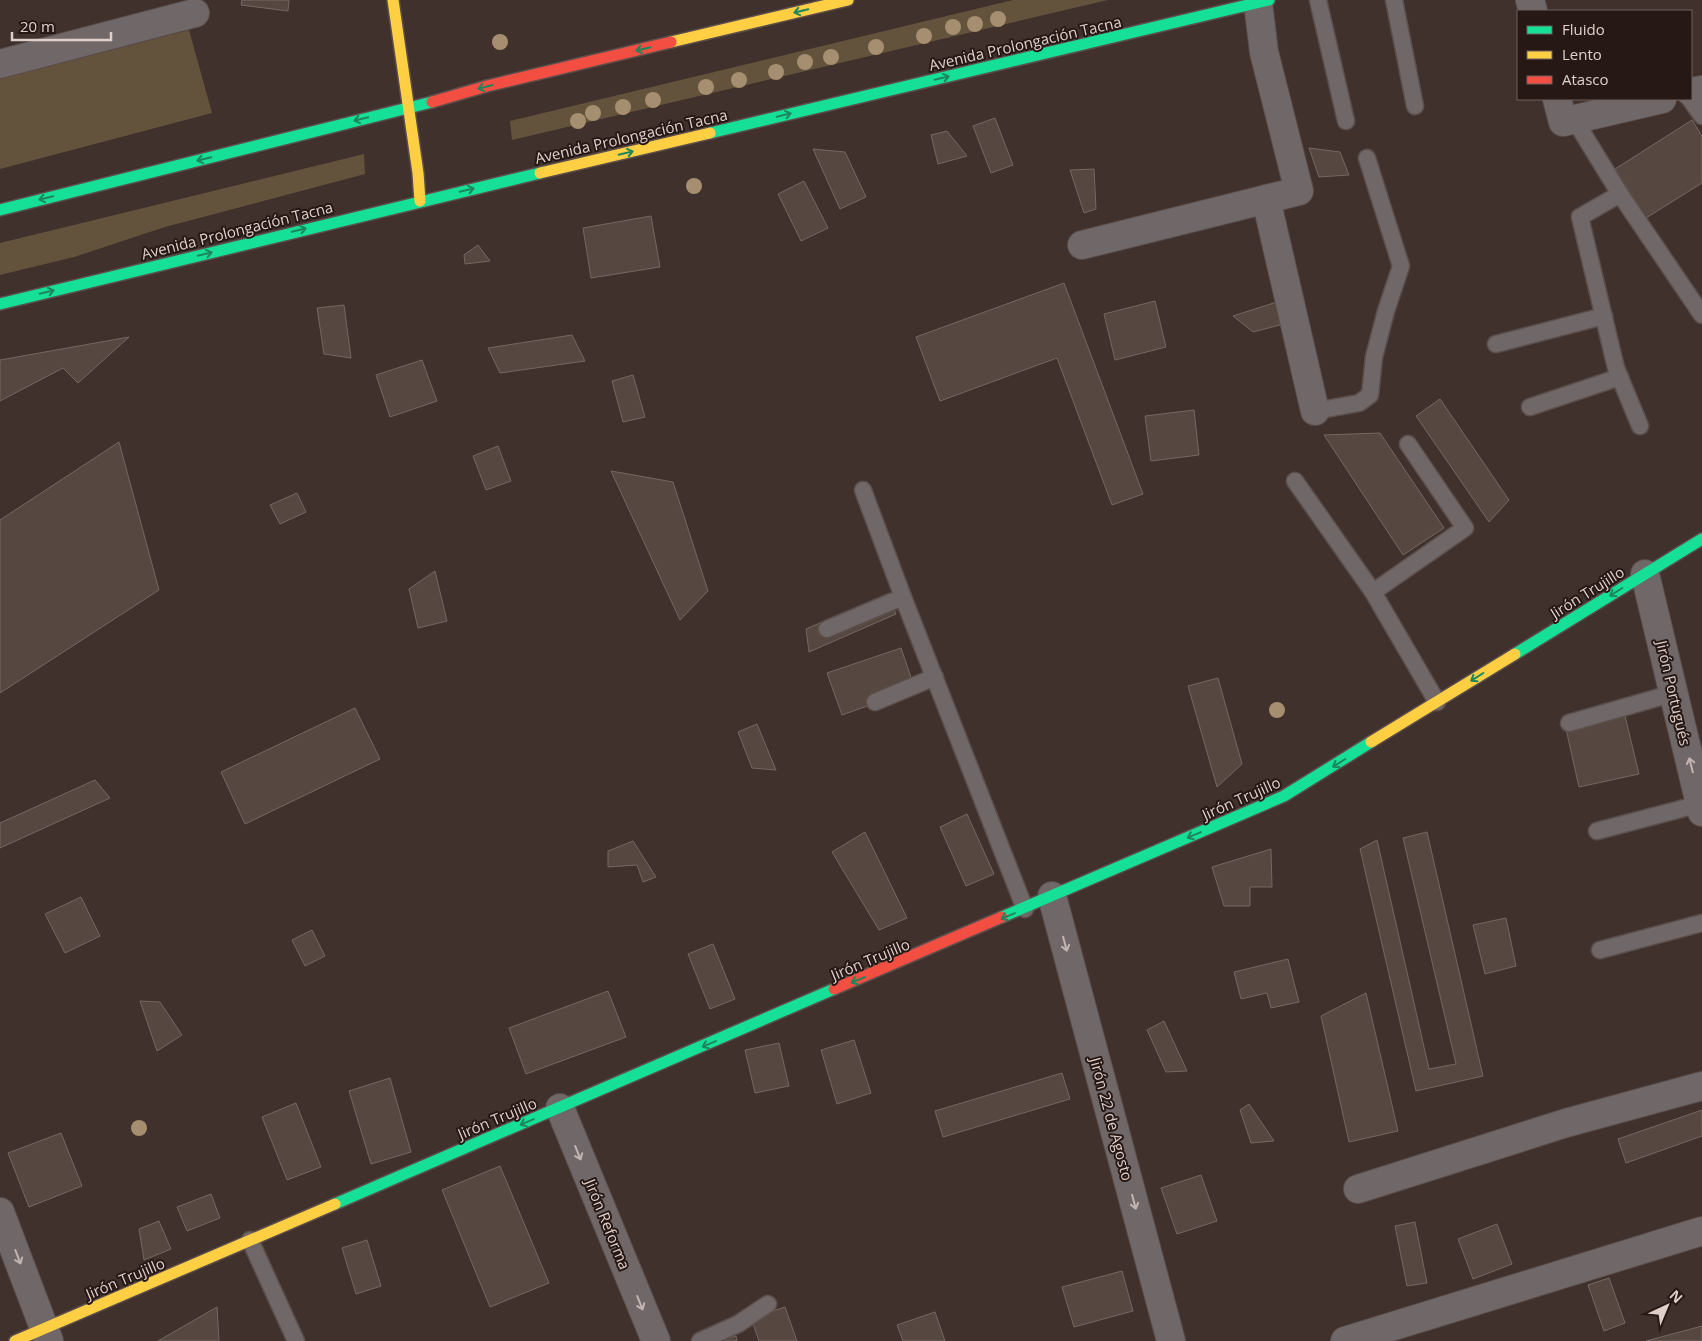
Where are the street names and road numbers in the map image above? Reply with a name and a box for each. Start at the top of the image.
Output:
street label: Avenida Prolongación Tacna [927,11,1123,75]
street label: Avenida Prolongación Tacna [533,104,729,168]
street label: Avenida Prolongación Tacna [139,196,335,264]
street label: Jirón Trujillo [1544,561,1628,624]
street label: Jirón Portugués [1652,636,1696,748]
street label: Jirón Trujillo [1197,772,1283,825]
street label: Jirón Trujillo [826,933,912,985]
street label: Jirón 22 de Agosto [1085,1053,1138,1183]
street label: Jirón Trujillo [453,1092,539,1144]
street label: Jirón Reforma [580,1174,635,1272]
street label: Jirón Trujillo [81,1252,167,1304]

